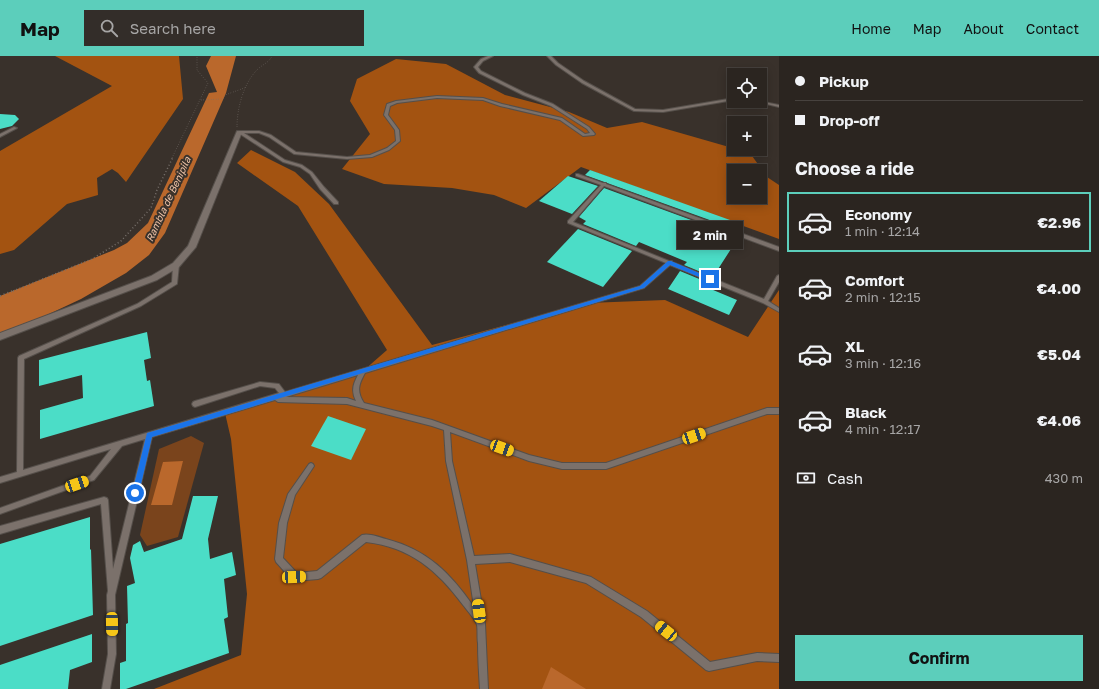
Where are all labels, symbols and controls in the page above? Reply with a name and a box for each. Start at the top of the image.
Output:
search box [84,10,364,46]
text: Map [20,17,60,40]
icon: search [98,17,120,39]
text: Search here [130,19,216,37]
text: Home [851,20,891,37]
text: Map [913,20,941,37]
text: About [963,20,1004,37]
text: Contact [1026,20,1079,37]
map controls [727,68,767,204]
button: locate [727,68,767,108]
text: Pickup [819,72,869,90]
text: Drop-off [819,111,879,129]
button: + [727,116,767,156]
water label: Rambla de Benipila [143,154,193,243]
text: Choose a ride [795,157,914,179]
button: − [727,164,767,204]
icon: car [797,204,833,240]
text: Economy [845,205,912,223]
text: €2.96 [1037,213,1081,231]
callout: 2 min [677,221,743,249]
text: 1 min · 12:14 [845,223,920,239]
text: 2 min [693,227,727,243]
route end [701,270,719,288]
icon: car [797,270,833,306]
text: Comfort [845,271,904,289]
text: €4.00 [1037,279,1081,297]
text: 2 min · 12:15 [845,289,921,305]
icon: car [797,336,833,372]
text: XL [845,337,864,355]
text: €5.04 [1037,345,1081,363]
text: 3 min · 12:16 [845,355,921,371]
icon: car [797,402,833,438]
text: Black [845,403,887,421]
text: €4.06 [1037,411,1081,429]
text: 4 min · 12:17 [845,421,921,437]
car [681,426,707,446]
car [489,438,515,458]
icon: cash [795,467,817,489]
text: Cash [827,469,863,487]
text: 430 m [1045,470,1083,486]
car [64,474,90,494]
route start [126,484,144,502]
car [282,570,306,584]
car [471,598,487,624]
car [106,612,118,636]
car [653,619,679,643]
button: Confirm [795,635,1083,681]

